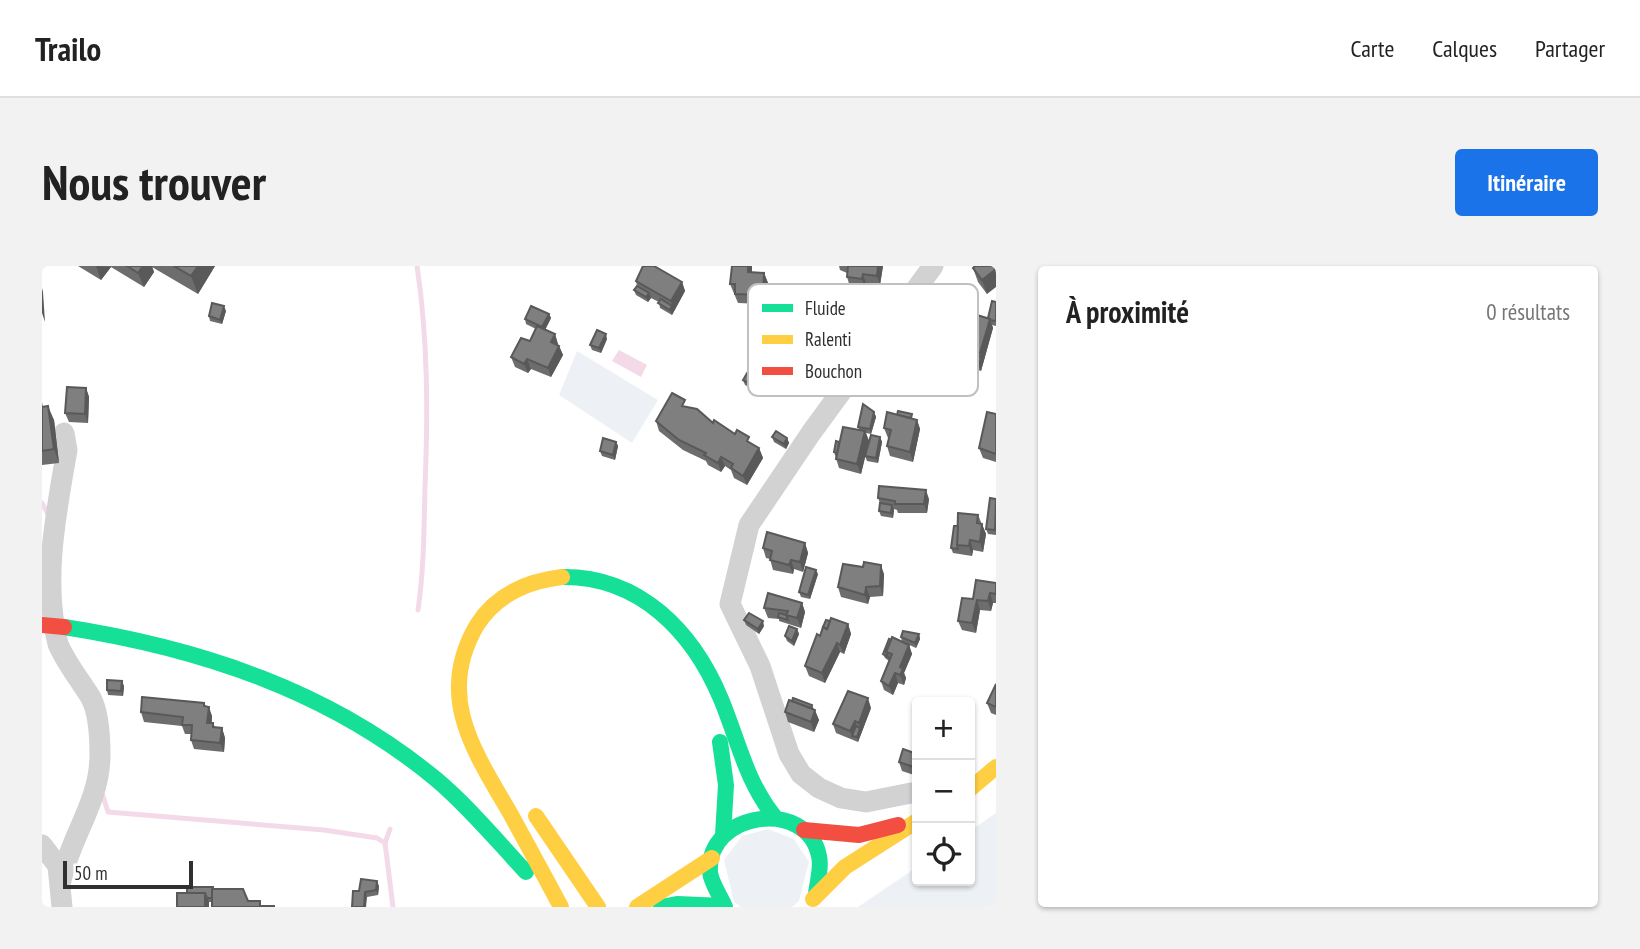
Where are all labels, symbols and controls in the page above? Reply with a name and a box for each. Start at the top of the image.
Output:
text: Trailo [35,27,101,70]
text: Carte [1351,33,1394,64]
text: Calques [1432,33,1497,64]
text: Partager [1535,33,1605,64]
button: Itinéraire [1455,149,1598,216]
text: Nous trouver [42,150,266,214]
legend [748,284,978,396]
text: À proximité [1066,292,1189,331]
text: Fluide [805,296,846,320]
text: 0 résultats [1486,297,1570,326]
text: Ralenti [805,327,852,351]
text: Bouchon [805,359,862,383]
map controls [912,697,975,886]
button: + [912,697,975,760]
button: − [912,760,975,823]
button: locate [912,823,975,886]
scale bar [63,858,192,890]
text: 50 m [74,861,108,885]

